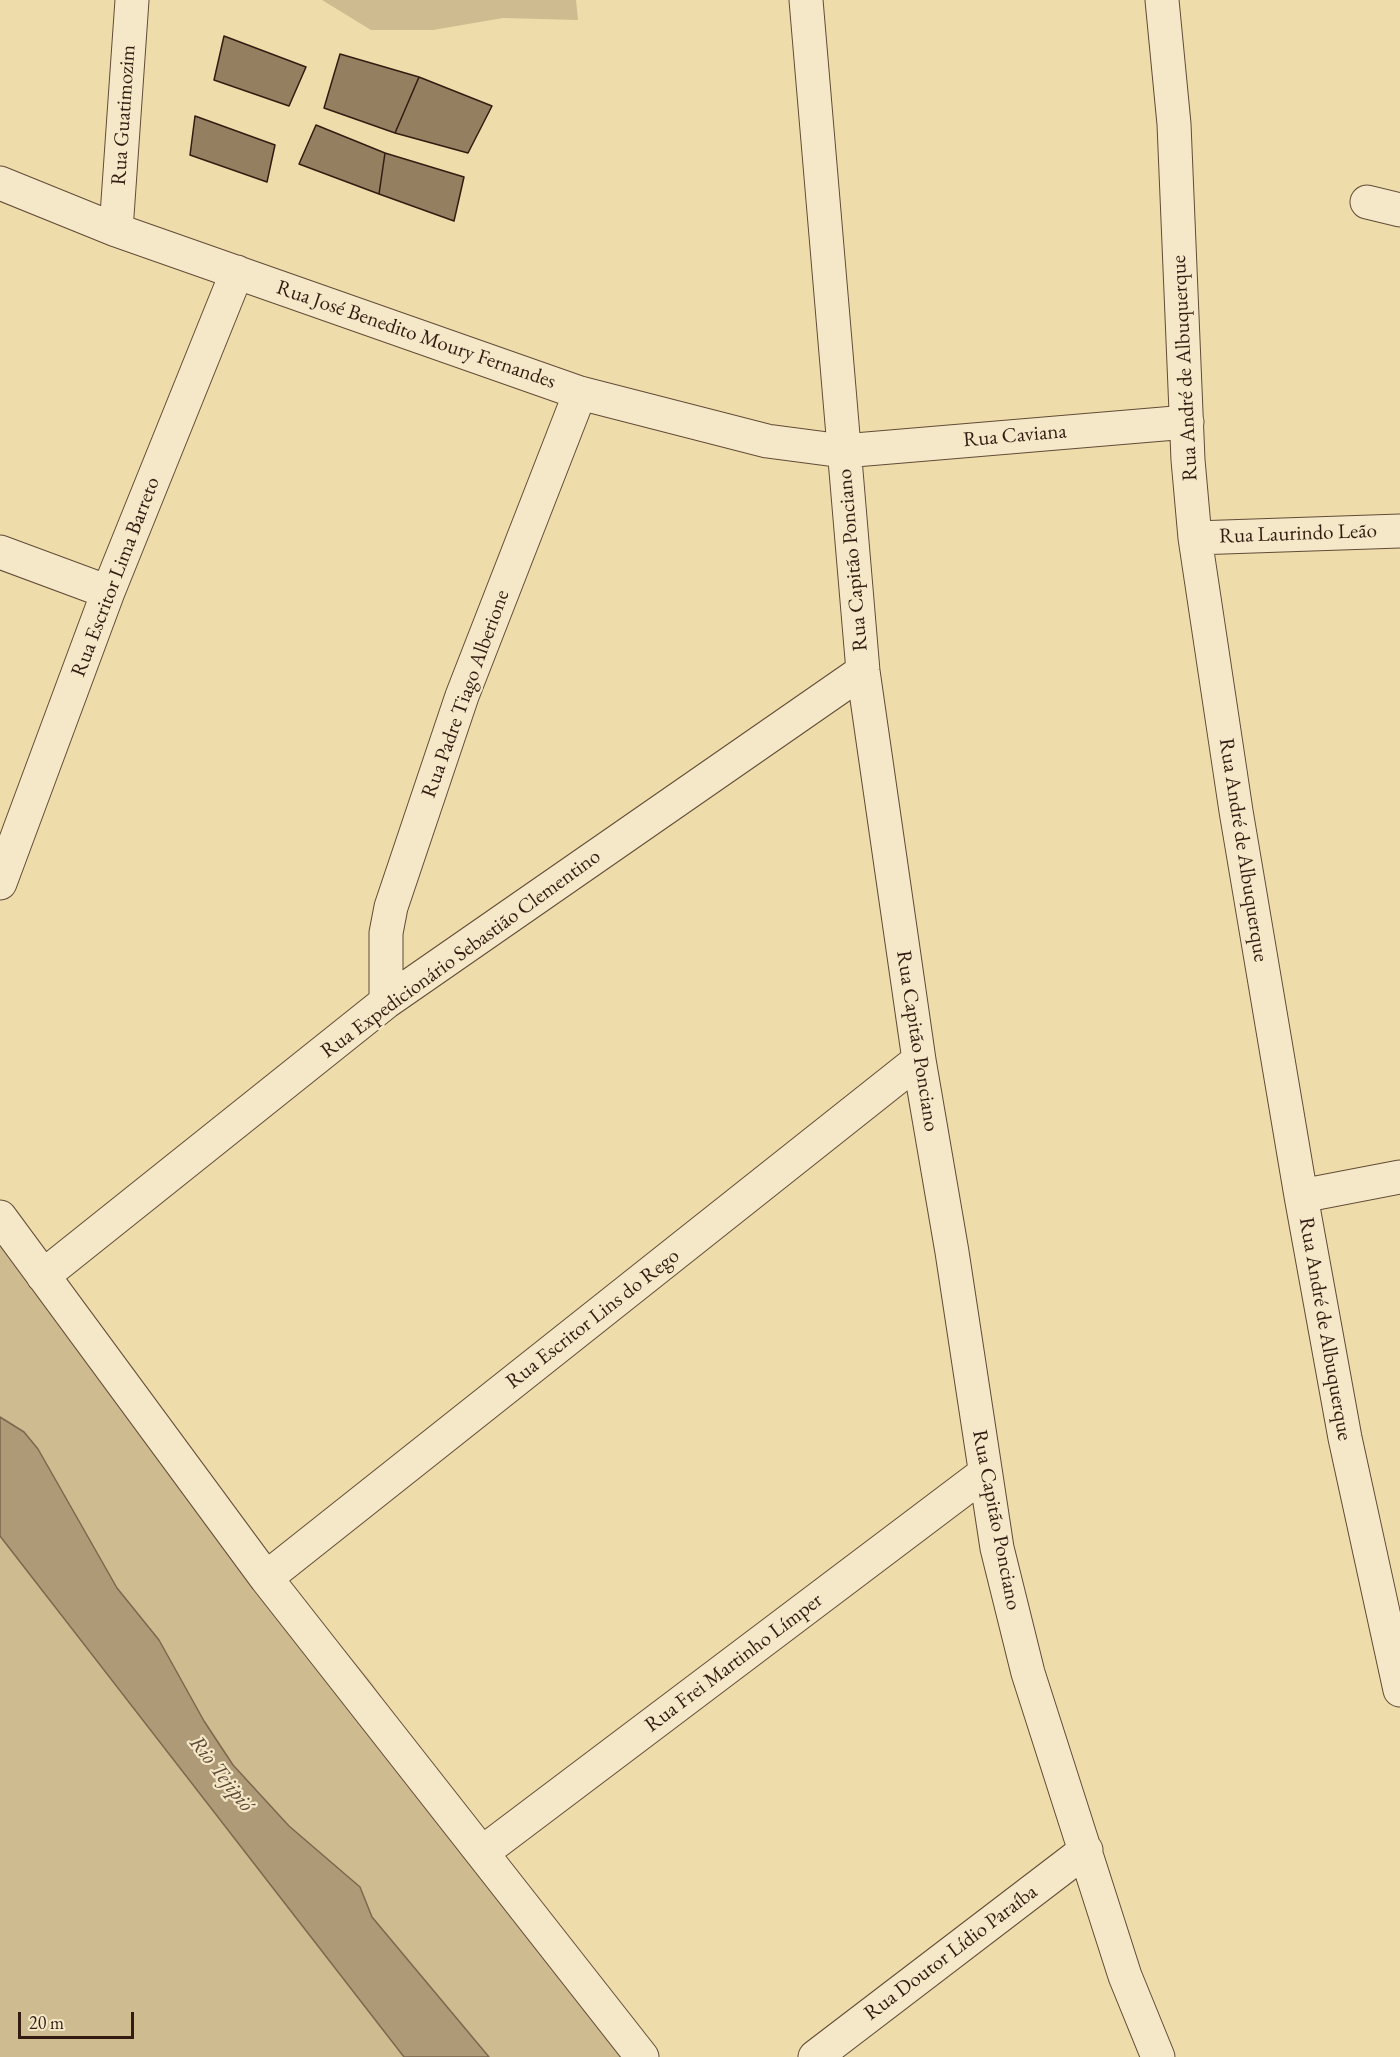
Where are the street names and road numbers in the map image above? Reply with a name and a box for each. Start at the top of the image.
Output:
street label: Rua Guatimozim [107,44,141,186]
street label: Rua André de Albuquerque [1166,254,1204,482]
street label: Rua José Benedito Moury Fernandes [273,275,559,395]
street label: Rua Caviana [962,419,1068,453]
street label: Rua Capitão Ponciano [832,468,874,652]
street label: Rua Escritor Lima Barreto [66,473,166,681]
street label: Rua Laurindo Leão [1219,519,1377,549]
street label: Rua Padre Tiago Alberione [417,587,515,801]
street label: Rua André de Albuquerque [1213,736,1273,964]
street label: Rua Expedicionário Sebastião Clementino [316,844,606,1064]
street label: Rua Capitão Ponciano [890,949,944,1133]
street label: Rua André de Albuquerque [1293,1215,1357,1443]
street label: Rua Escritor Lins do Rego [501,1243,685,1395]
street label: Rua Capitão Ponciano [966,1428,1026,1612]
street label: Rua Frei Martinho Límper [640,1588,828,1738]
street label: Rua Doutor Lídio Paraíba [860,1880,1042,2026]

